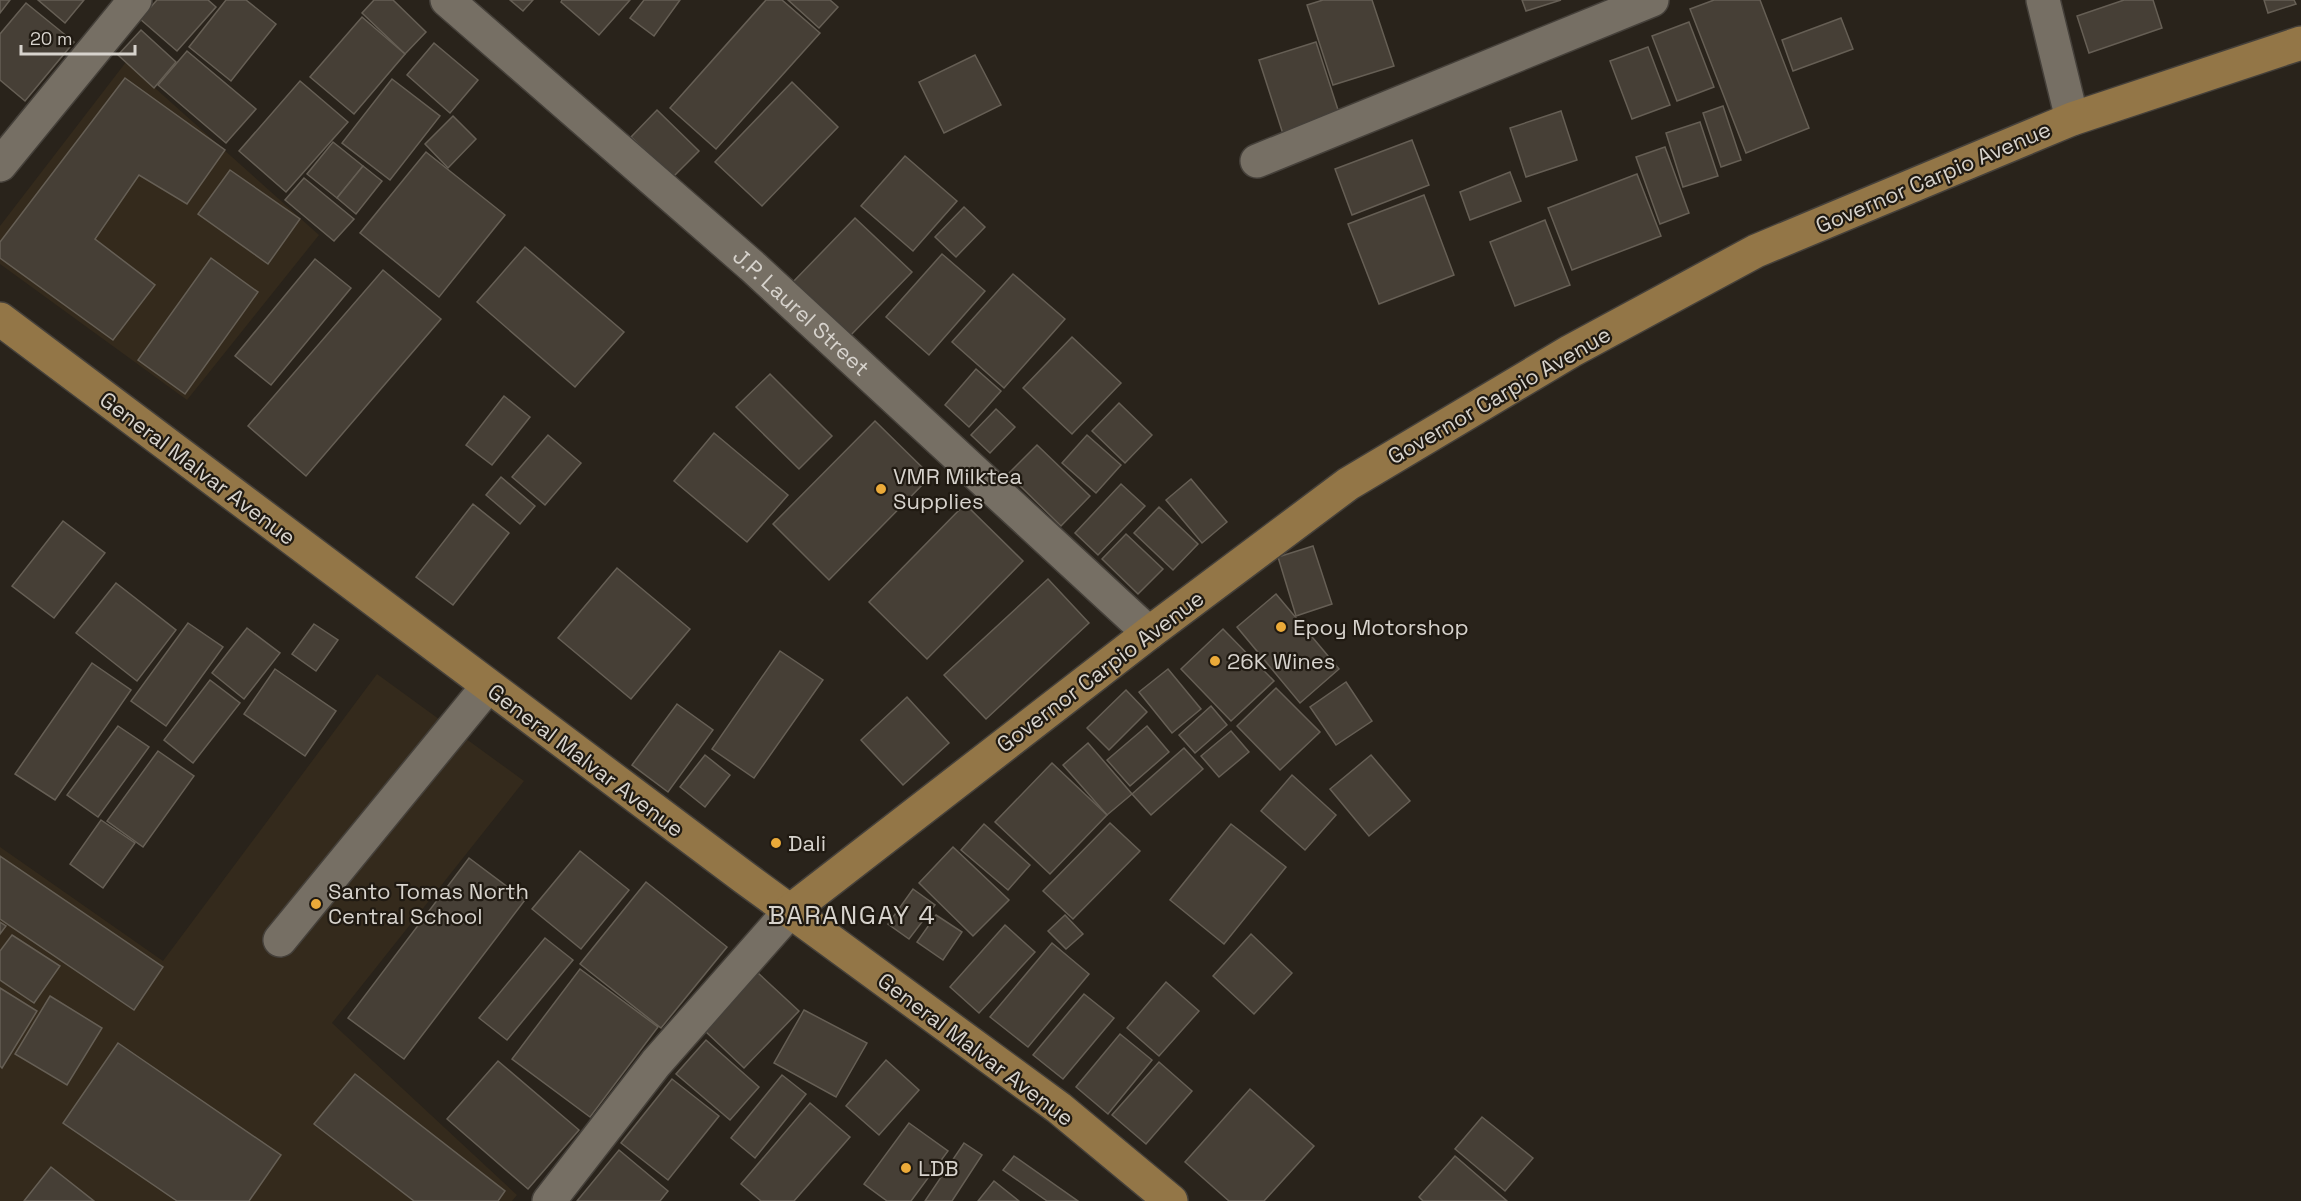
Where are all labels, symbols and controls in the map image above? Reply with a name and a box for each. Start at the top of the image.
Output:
scale bar [21,18,135,56]
text: 20 m [30,27,73,50]
street label: Governor Carpio Avenue [1811,115,2055,239]
street label: J.P. Laurel Street [727,242,876,382]
street label: Governor Carpio Avenue [1383,320,1615,470]
street label: General Malvar Avenue [94,385,302,551]
place label: VMR Milktea Supplies [893,462,1023,515]
marker: VMR Milktea Supplies [874,482,888,496]
street label: Governor Carpio Avenue [991,584,1209,758]
place label: Epoy Motorshop [1293,613,1469,641]
marker: Epoy Motorshop [1274,620,1288,634]
place label: 26K Wines [1227,647,1335,675]
marker: 26K Wines [1208,654,1222,668]
street label: General Malvar Avenue [482,677,690,843]
place label: Dali [788,829,826,857]
marker: Dali [769,836,783,850]
place label: Santo Tomas North Central School [328,877,529,930]
marker: Santo Tomas North Central School [309,897,323,911]
district label: BARANGAY 4 [768,898,936,932]
street label: General Malvar Avenue [872,966,1080,1132]
place label: LDB [918,1154,959,1182]
marker: LDB [899,1161,913,1175]

